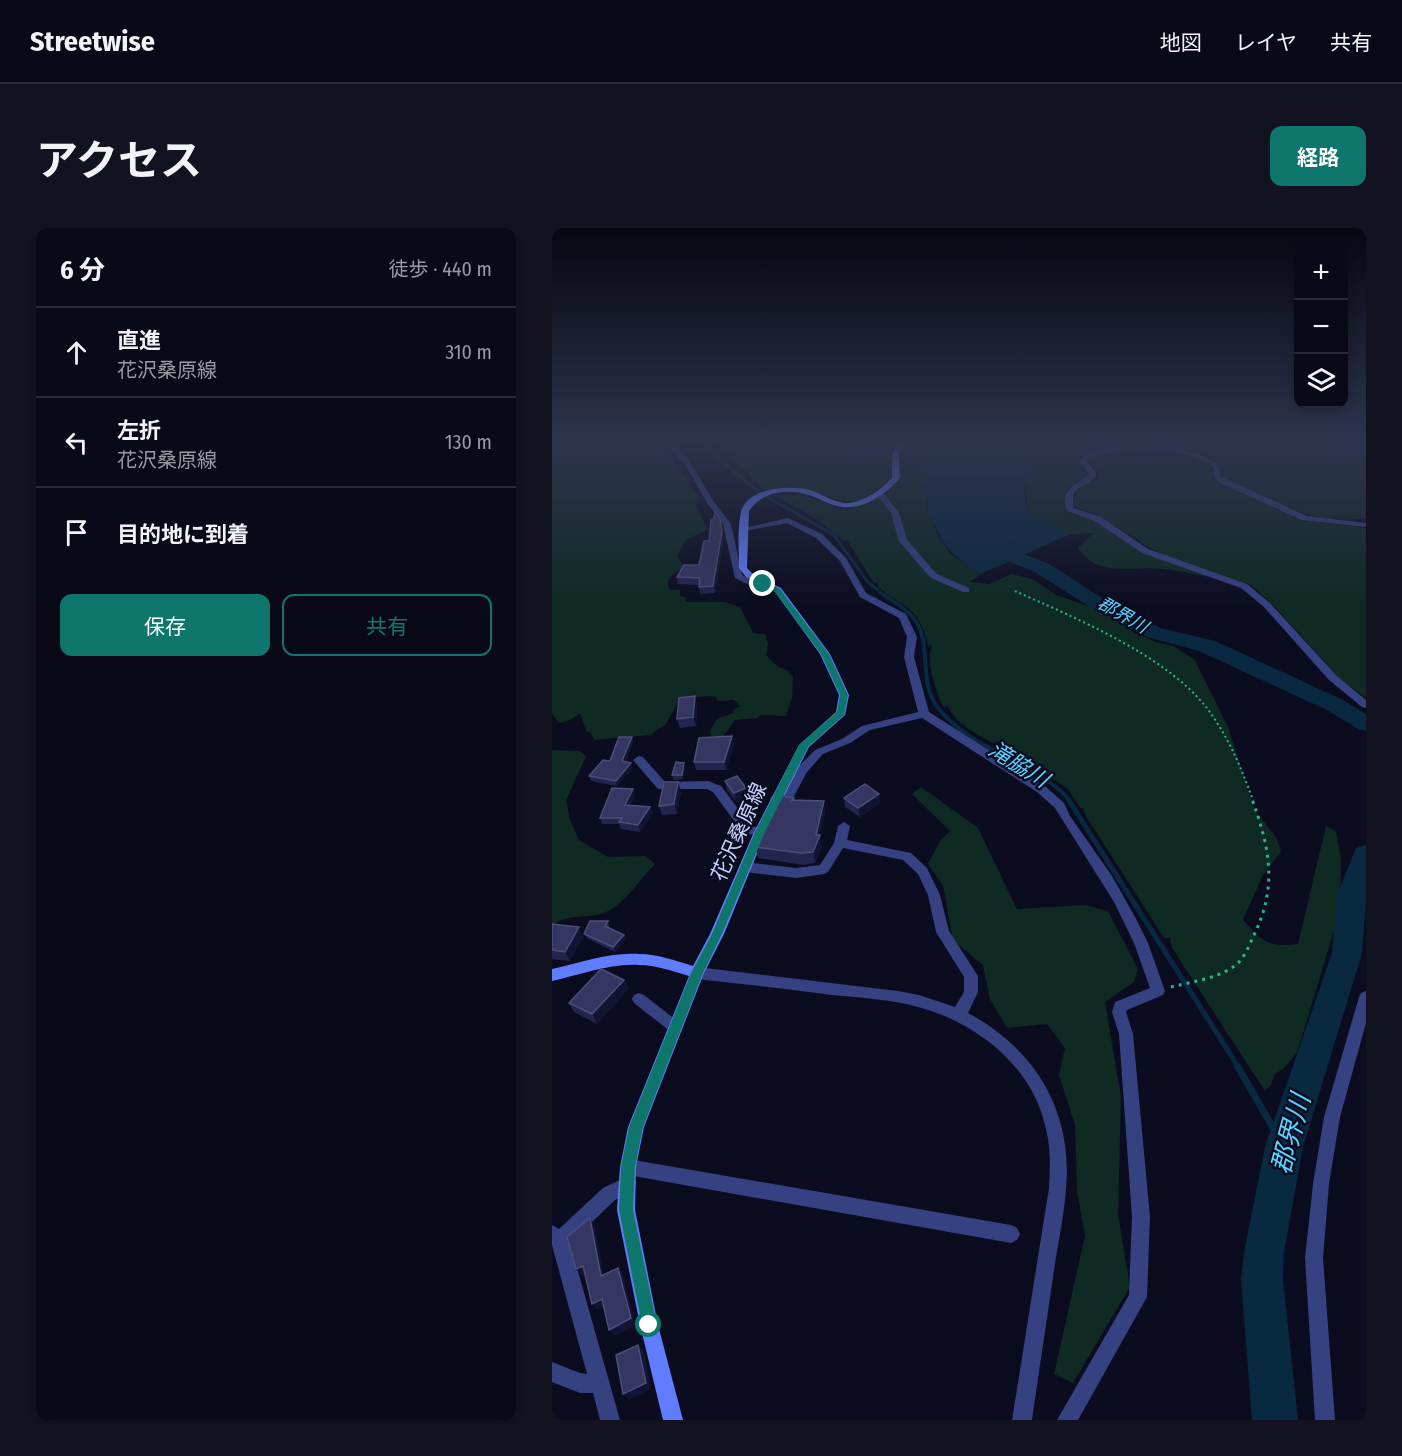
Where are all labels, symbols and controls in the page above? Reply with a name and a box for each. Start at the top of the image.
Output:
text: Streetwise [30,25,155,58]
text: 地図 [1160,30,1202,56]
text: レイヤ [1235,30,1297,56]
text: 共有 [1330,30,1372,56]
button: 経路 [1270,126,1366,186]
text: アクセス [36,136,202,186]
map controls [1294,246,1348,408]
button: + [1294,246,1348,300]
text: 6 分 [60,255,105,286]
text: 徒歩 · 440 m [389,257,492,281]
button: − [1294,300,1348,354]
text: 直進 [117,327,161,354]
icon: ahead [60,336,93,369]
text: 310 m [445,340,492,364]
button: layers [1294,354,1348,408]
text: 花沢桑原線 [117,358,217,382]
text: 左折 [117,417,161,444]
icon: left [60,426,93,459]
text: 130 m [445,430,492,454]
text: 花沢桑原線 [117,448,217,472]
icon: arrive [60,516,93,549]
text: 目的地に到着 [117,521,249,548]
route end [749,570,775,596]
water label: 郡界川 [1094,592,1154,639]
button: 保存 [60,594,270,656]
button: 共有 [282,594,492,656]
water label: 滝脇川 [984,735,1056,794]
street label: 花沢桑原線 [706,779,772,885]
water label: 郡界川 [1265,1088,1318,1177]
route start [635,1311,661,1337]

